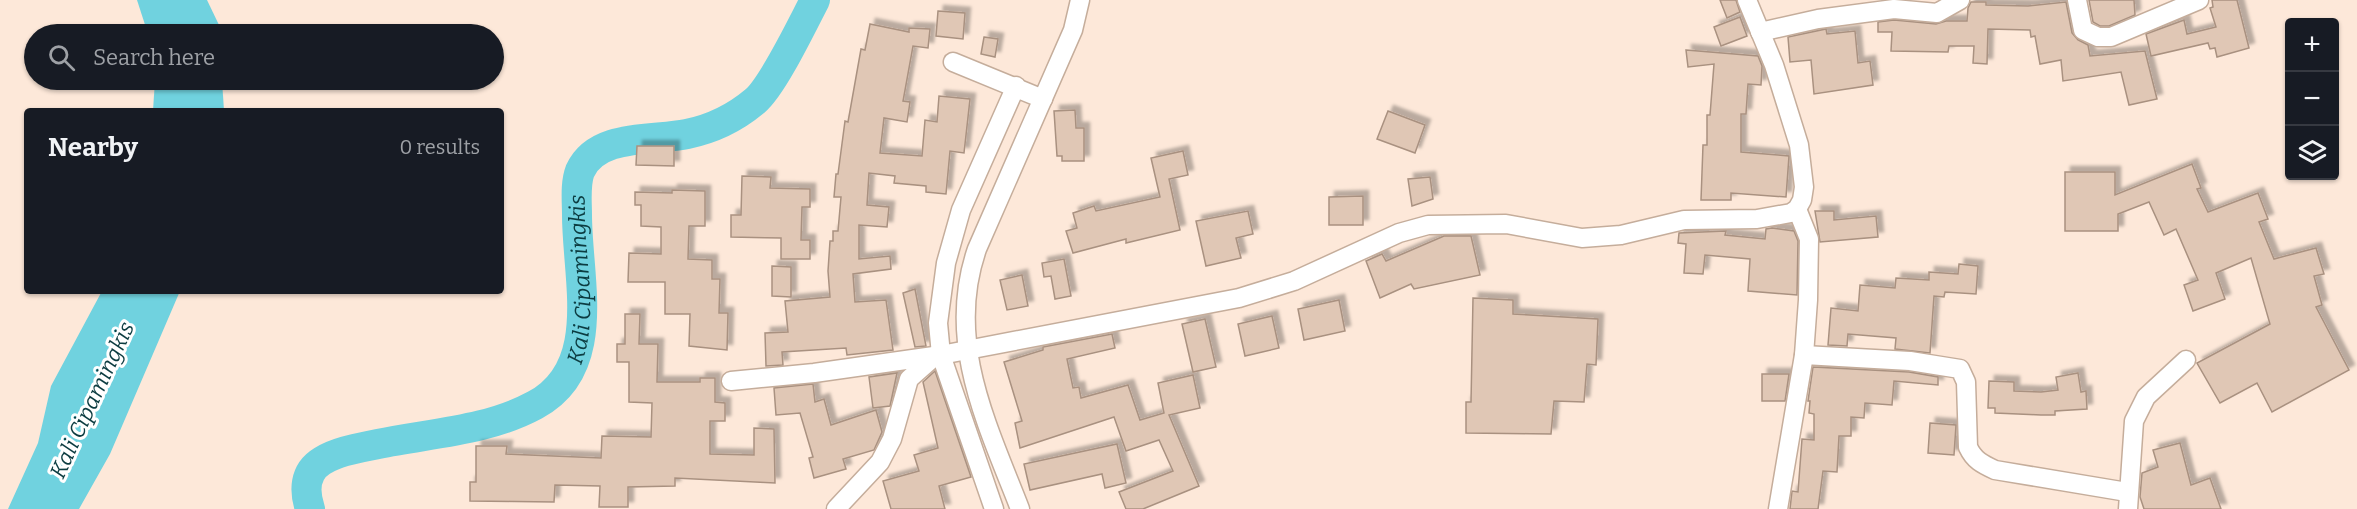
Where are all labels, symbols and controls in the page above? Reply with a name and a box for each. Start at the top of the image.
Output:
map controls [2285,18,2339,180]
button: + [2285,18,2339,72]
search box [24,24,504,90]
icon: search [45,41,78,74]
text: Search here [93,44,215,71]
button: − [2285,72,2339,126]
button: layers [2285,126,2339,180]
text: Nearby [48,132,138,163]
text: 0 results [400,135,480,159]
water label: Kali Cipamingkis [561,195,596,367]
water label: Kali Cipamingkis [44,318,140,482]

